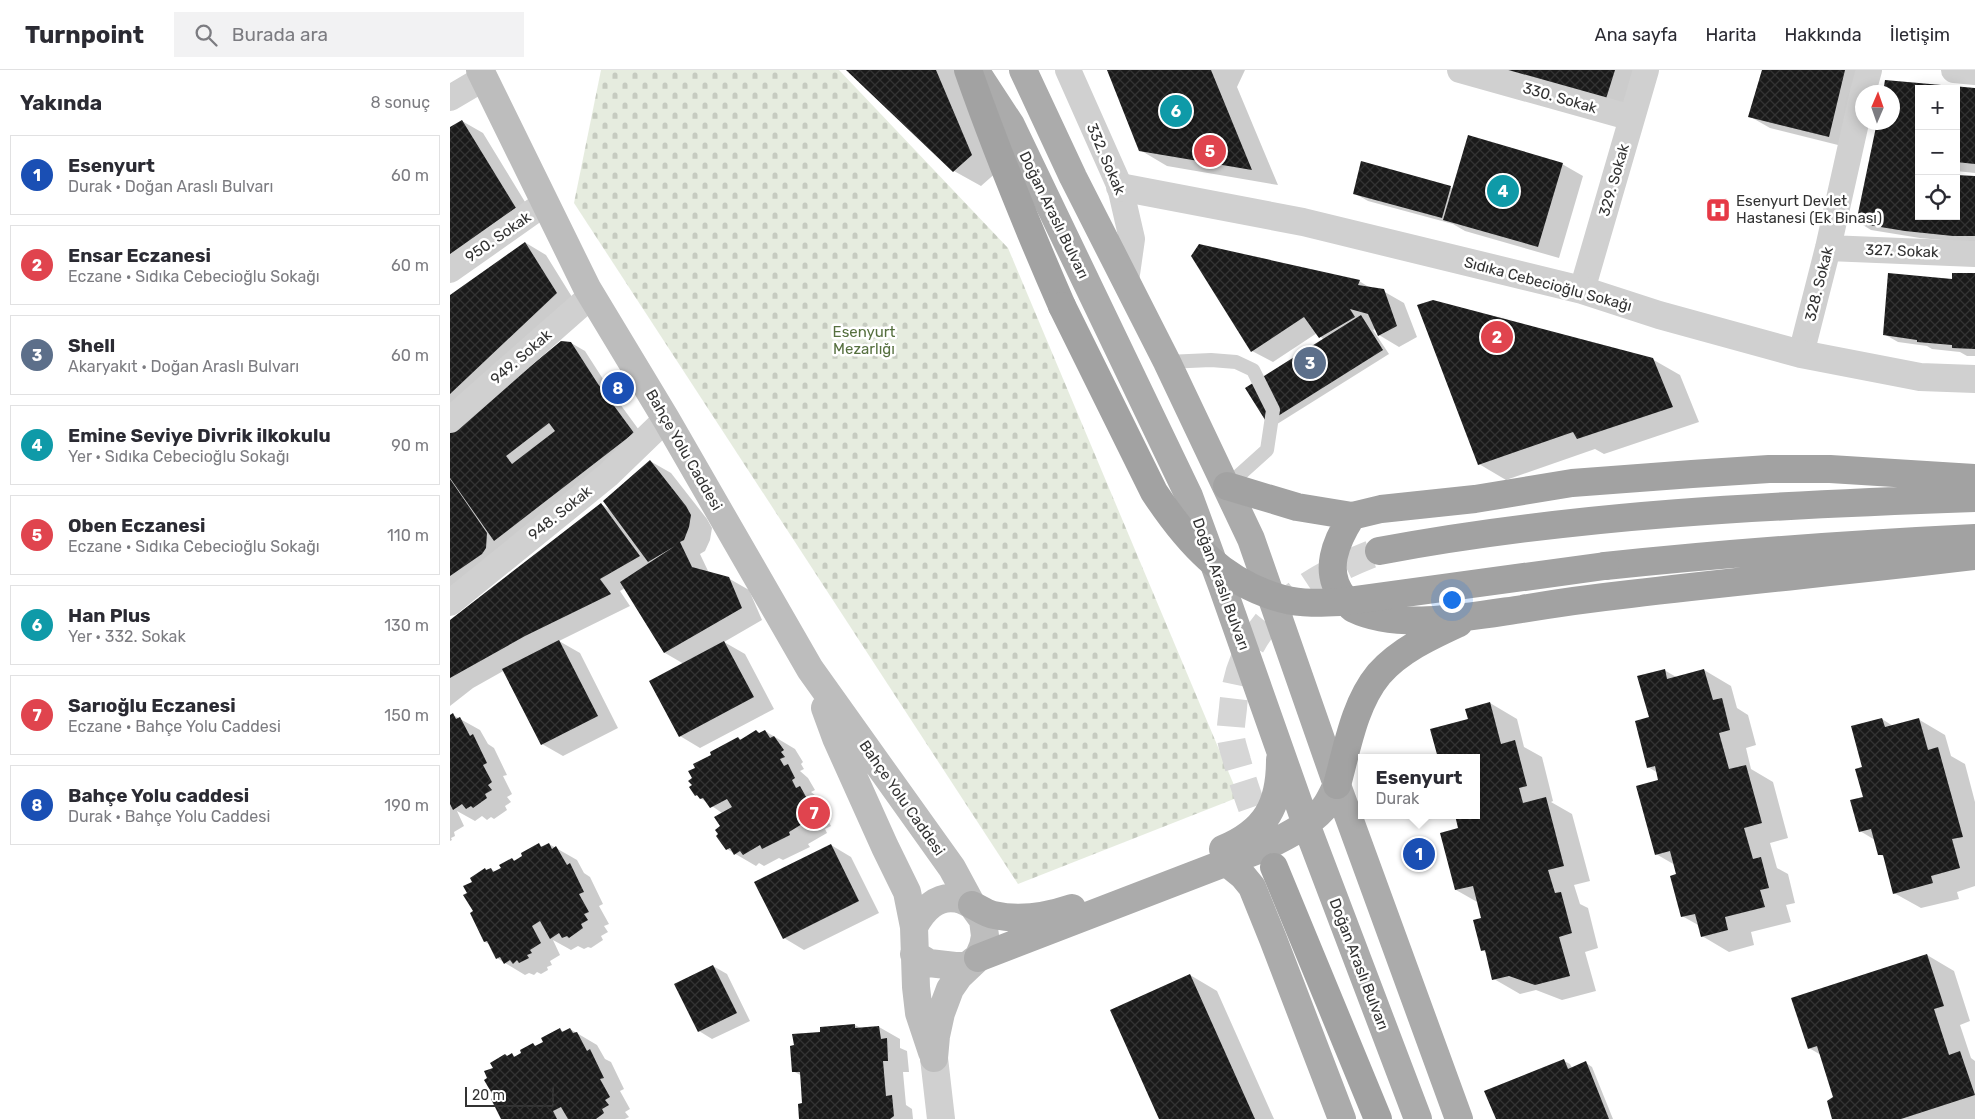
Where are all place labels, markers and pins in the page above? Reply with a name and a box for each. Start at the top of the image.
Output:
pin: 6 [1160,92,1192,130]
pin: 5 [1194,132,1226,170]
pin: 4 [1487,172,1519,210]
place label: Esenyurt Devlet Hastanesi (Ek Binası) [1736,192,1882,227]
hospital icon: Esenyurt Devlet Hastanesi (Ek Binası) [1705,197,1731,223]
pin: 2 [1481,318,1513,356]
pin: 3 [1294,344,1326,382]
pin: 8 [602,369,634,407]
pin: 7 [798,794,830,832]
pin: 1 [1403,835,1435,873]

